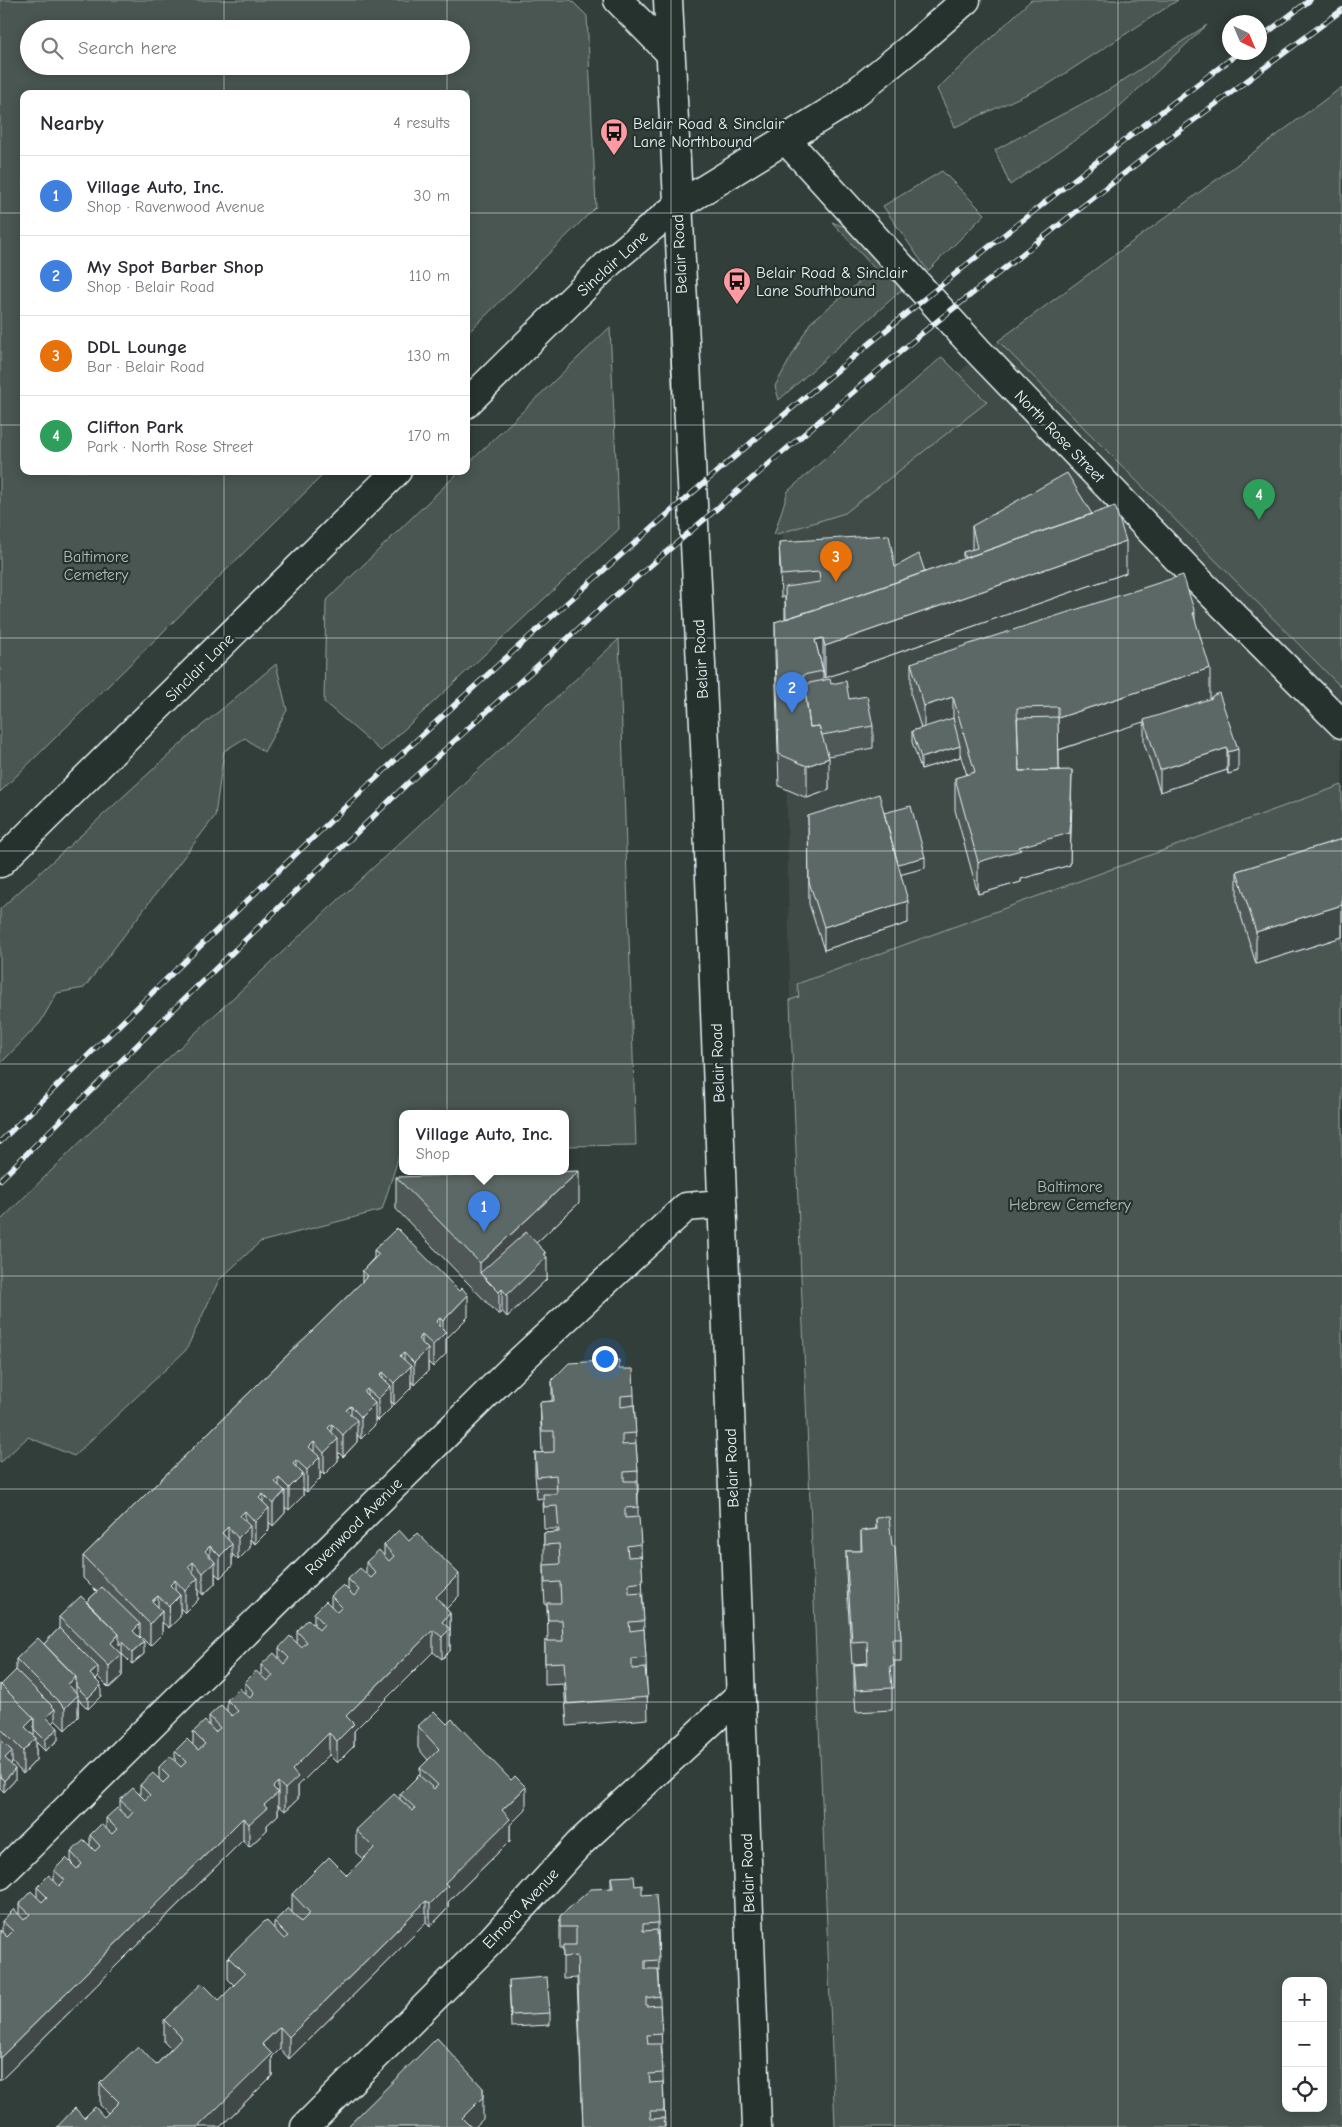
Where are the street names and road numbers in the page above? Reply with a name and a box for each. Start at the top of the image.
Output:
street label: Belair Road [669,214,691,294]
street label: Sinclair Lane [574,227,652,300]
street label: North Rose Street [1011,387,1108,487]
street label: Belair Road [690,619,712,699]
street label: Sinclair Lane [162,630,238,706]
street label: Belair Road [708,1023,728,1103]
street label: Belair Road [722,1428,742,1508]
street label: Ravenwood Avenue [302,1475,406,1579]
street label: Belair Road [738,1833,758,1913]
street label: Elmora Avenue [479,1865,563,1953]

